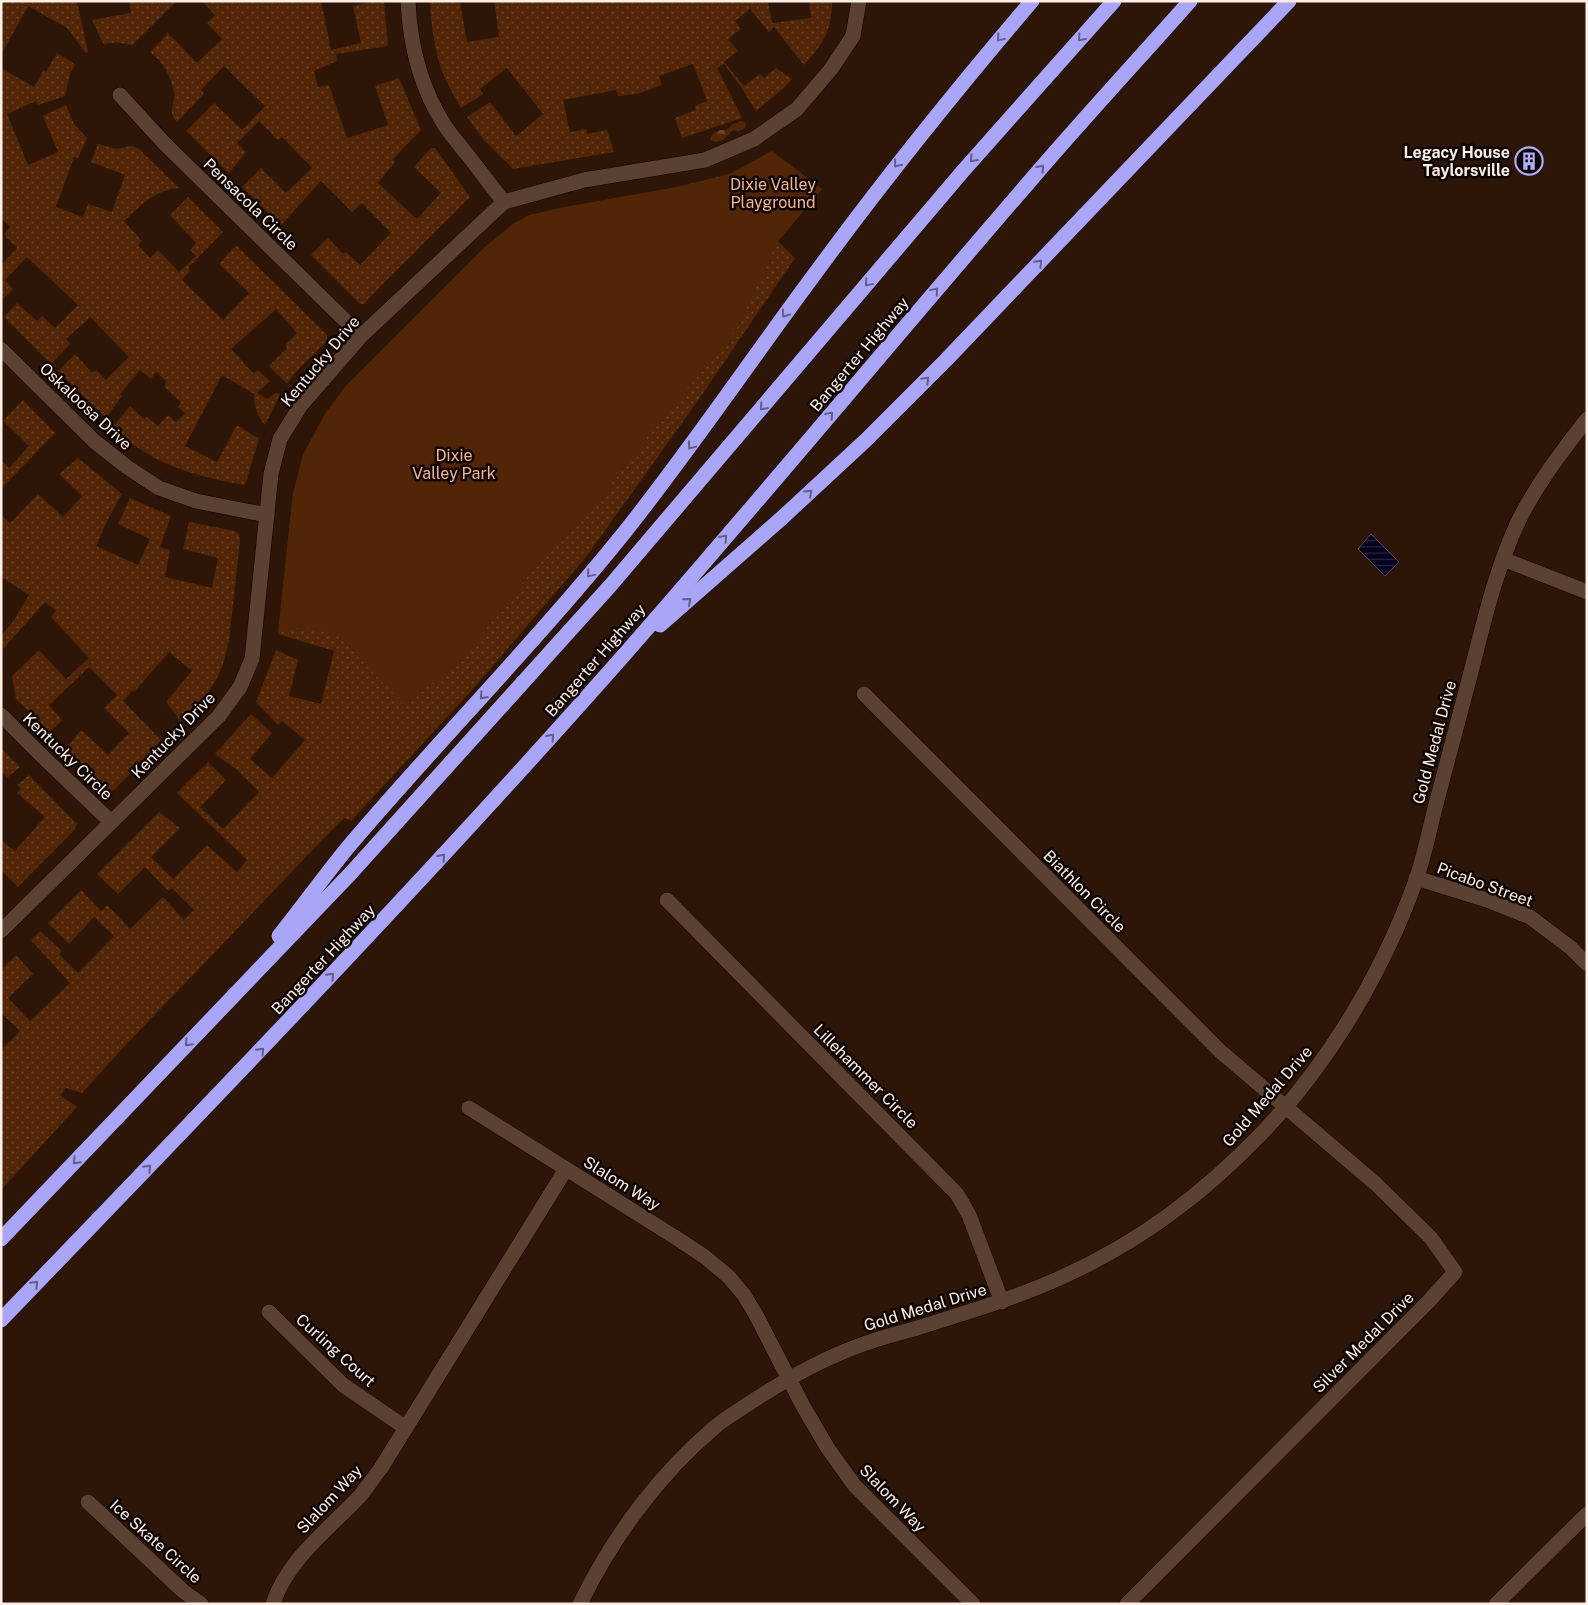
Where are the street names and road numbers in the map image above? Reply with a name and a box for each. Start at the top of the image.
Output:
street label: Pensacola Circle [200,155,302,254]
street label: Bangerter Highway [806,293,913,415]
street label: Kentucky Drive [277,312,364,410]
street label: Oskaloosa Drive [36,359,136,454]
street label: Bangerter Highway [541,600,650,721]
street label: Gold Medal Drive [1409,678,1460,806]
street label: Kentucky Drive [128,688,219,782]
street label: Kentucky Circle [19,709,116,804]
street label: Biathlon Circle [1040,846,1130,936]
street label: Picabo Street [1434,858,1535,911]
street label: Bangerter Highway [268,900,379,1018]
street label: Lillehammer Circle [810,1020,922,1132]
street label: Gold Medal Drive [1218,1042,1316,1151]
street label: Slalom Way [580,1152,664,1215]
street label: Gold Medal Drive [862,1280,989,1335]
street label: Silver Medal Drive [1309,1288,1418,1397]
street label: Curling Court [292,1310,379,1391]
street label: Slalom Way [856,1460,930,1537]
street label: Slalom Way [293,1461,366,1538]
street label: Ice Skate Circle [106,1495,205,1587]

